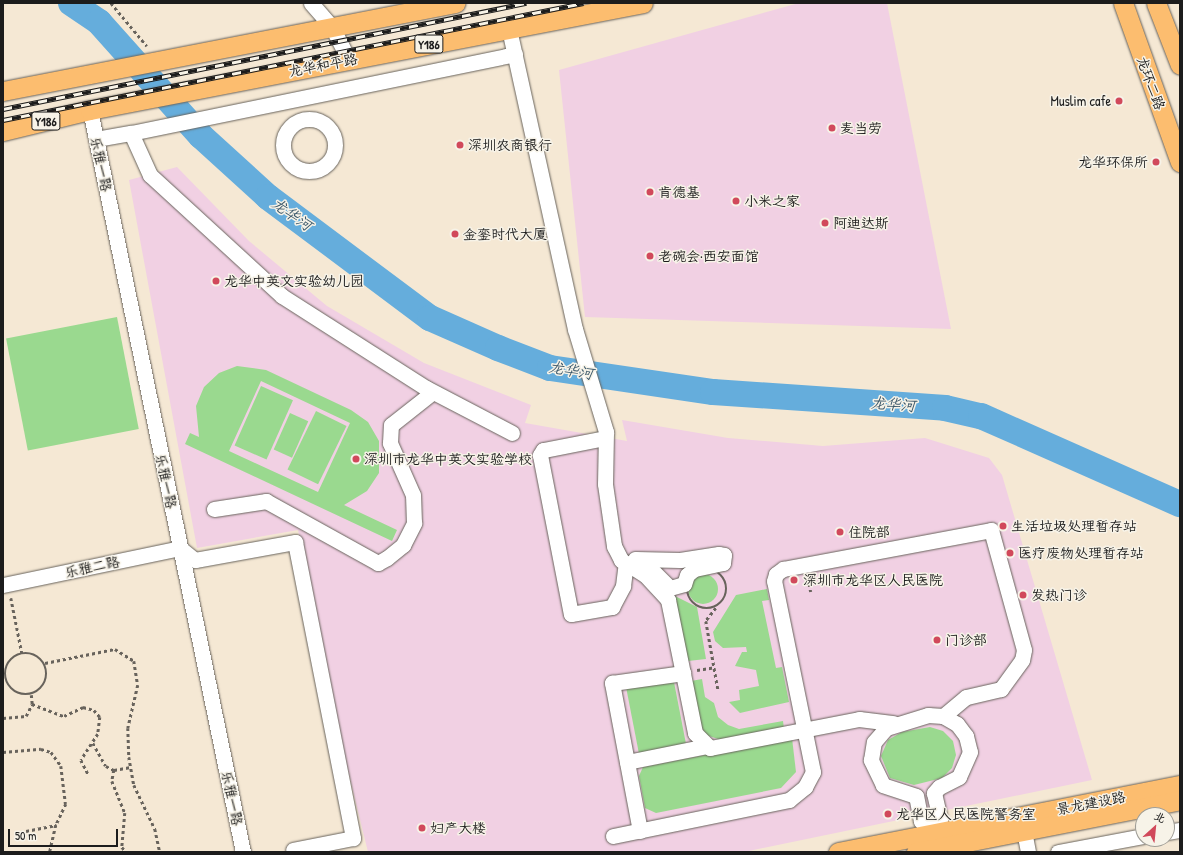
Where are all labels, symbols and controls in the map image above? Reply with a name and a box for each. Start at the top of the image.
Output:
road number: Y186 [414,33,444,55]
street label: 龙华和平路 [287,50,359,80]
street label: 龙环二路 [1134,54,1168,112]
place label: Muslim cafe [1051,93,1111,109]
marker: Muslim cafe [1114,96,1124,106]
road number: Y186 [31,110,61,132]
place label: 麦当劳 [840,120,882,136]
marker: 麦当劳 [827,123,837,133]
street label: 乐雅一路 [87,135,115,193]
place label: 深圳农商银行 [468,137,552,153]
marker: 深圳农商银行 [455,140,465,150]
place label: 龙华环保所 [1078,154,1148,170]
marker: 龙华环保所 [1151,157,1161,167]
place label: 肯德基 [658,184,700,200]
marker: 肯德基 [645,187,655,197]
place label: 小米之家 [744,193,800,209]
water label: 龙华河 [268,194,316,234]
marker: 小米之家 [731,196,741,206]
place label: 阿迪达斯 [833,215,889,231]
marker: 阿迪达斯 [820,218,830,228]
place label: 金銮时代大厦 [463,226,547,242]
marker: 金銮时代大厦 [450,229,460,239]
place label: 老碗会·西安面馆 [658,248,759,264]
marker: 老碗会·西安面馆 [645,251,655,261]
place label: 龙华中英文实验幼儿园 [224,273,364,289]
marker: 龙华中英文实验幼儿园 [211,276,221,286]
water label: 龙华河 [547,357,595,383]
water label: 龙华河 [870,393,916,415]
place label: 深圳市龙华中英文实验学校 [364,451,532,467]
street label: 乐雅一路 [152,452,180,510]
marker: 深圳市龙华中英文实验学校 [351,454,361,464]
place label: 生活垃圾处理暂存站 [1011,518,1137,534]
marker: 生活垃圾处理暂存站 [998,521,1008,531]
place label: 住院部 [848,524,890,540]
marker: 住院部 [835,527,845,537]
place label: 医疗废物处理暂存站 [1018,545,1144,561]
marker: 医疗废物处理暂存站 [1005,548,1015,558]
street label: 乐雅二路 [63,553,121,581]
place label: 深圳市龙华区人民医院 [803,572,943,588]
marker: 深圳市龙华区人民医院 [788,574,800,586]
place label: 发热门诊 [1031,587,1087,603]
marker: 发热门诊 [1018,590,1028,600]
place label: 门诊部 [945,632,987,648]
marker: 门诊部 [932,635,942,645]
street label: 乐雅一路 [218,769,246,827]
street label: 景龙建设路 [1055,788,1127,818]
place label: 龙华区人民医院警务室 [896,806,1036,822]
north arrow [1135,807,1175,847]
text: 北 [1152,808,1168,826]
marker: 龙华区人民医院警务室 [883,809,893,819]
place label: 妇产大楼 [430,820,486,836]
scale bar [10,821,120,847]
marker: 妇产大楼 [417,823,427,833]
text: 50 m [15,827,36,844]

